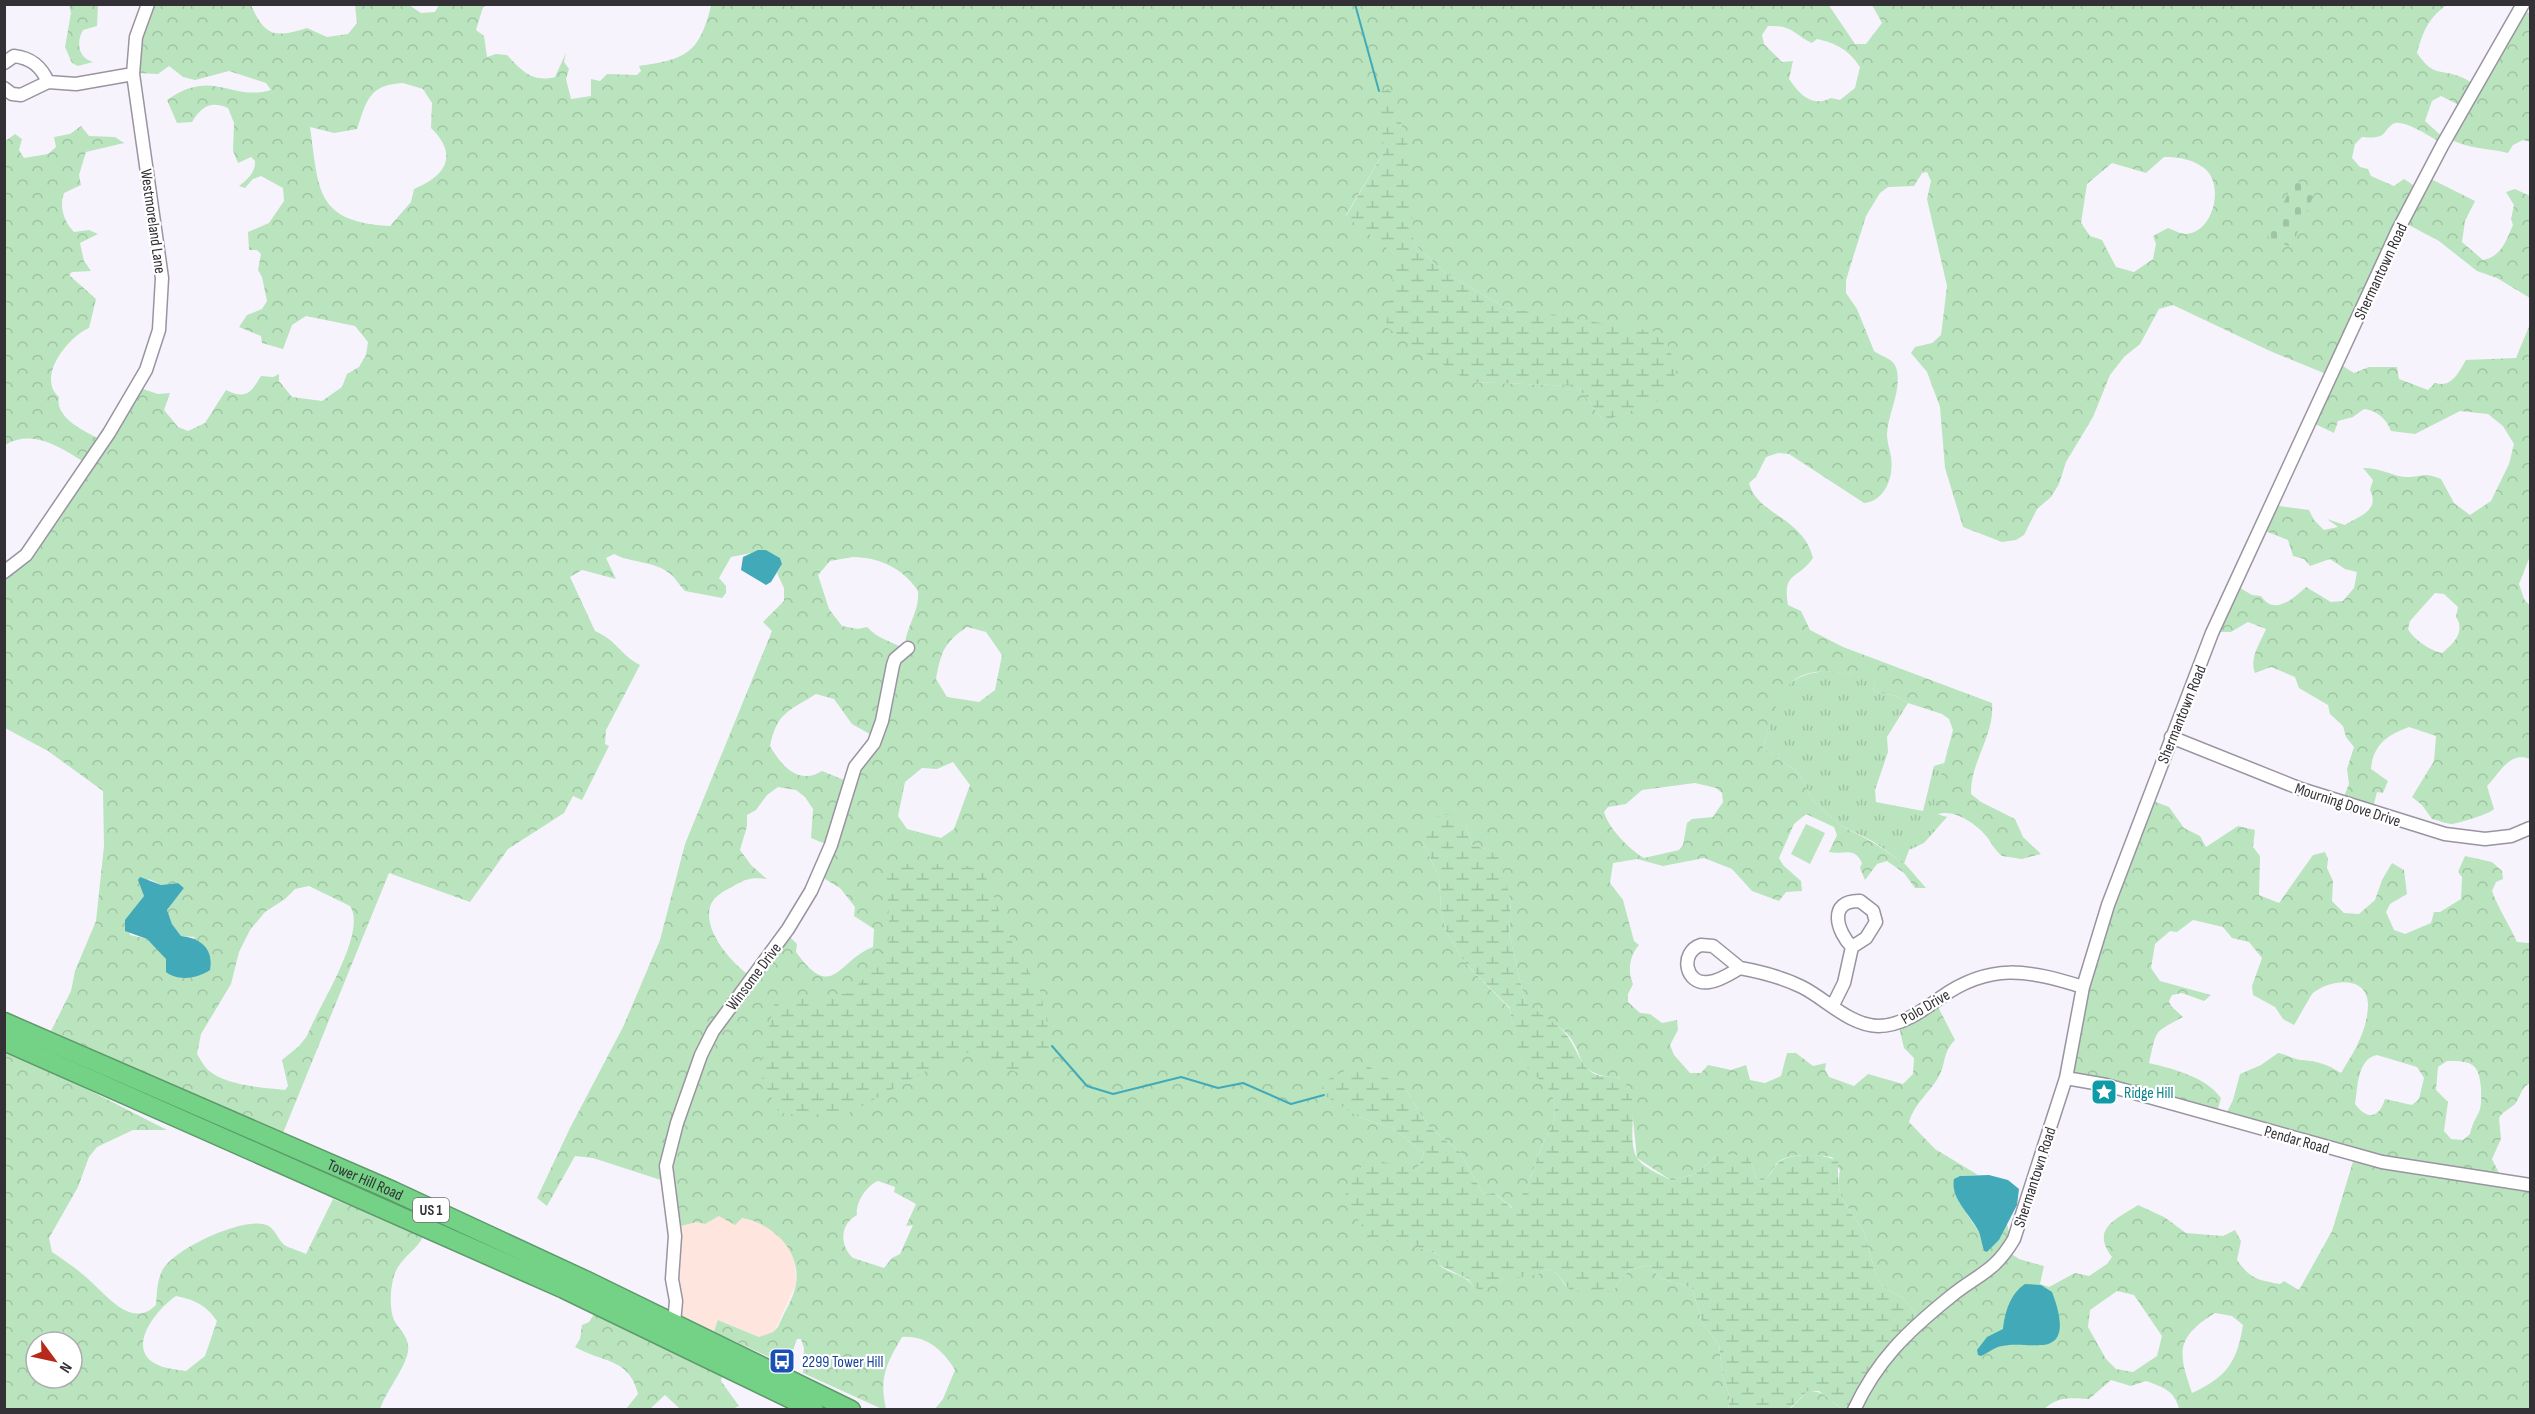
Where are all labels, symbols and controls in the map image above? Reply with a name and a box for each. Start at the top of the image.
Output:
street label: Westmoreland Lane [136,168,169,275]
street label: Shermantown Road [2351,220,2412,323]
street label: Shermantown Road [2154,663,2211,767]
street label: Mourning Dove Drive [2292,779,2403,832]
street label: Winsome Drive [723,939,786,1014]
street label: Polo Drive [1898,986,1954,1029]
place icon: Ridge Hill [2089,1077,2119,1107]
place label: Ridge Hill [2124,1084,2173,1103]
street label: Pendar Road [2262,1122,2331,1159]
street label: Shermantown Road [2010,1125,2061,1230]
street label: Tower Hill Road [324,1156,406,1205]
road number: US 1 [413,1198,449,1222]
north arrow [24,1330,84,1390]
bus stop icon: 2299 Tower Hill [767,1346,797,1376]
place label: 2299 Tower Hill [802,1353,883,1372]
text: N [55,1359,76,1376]

